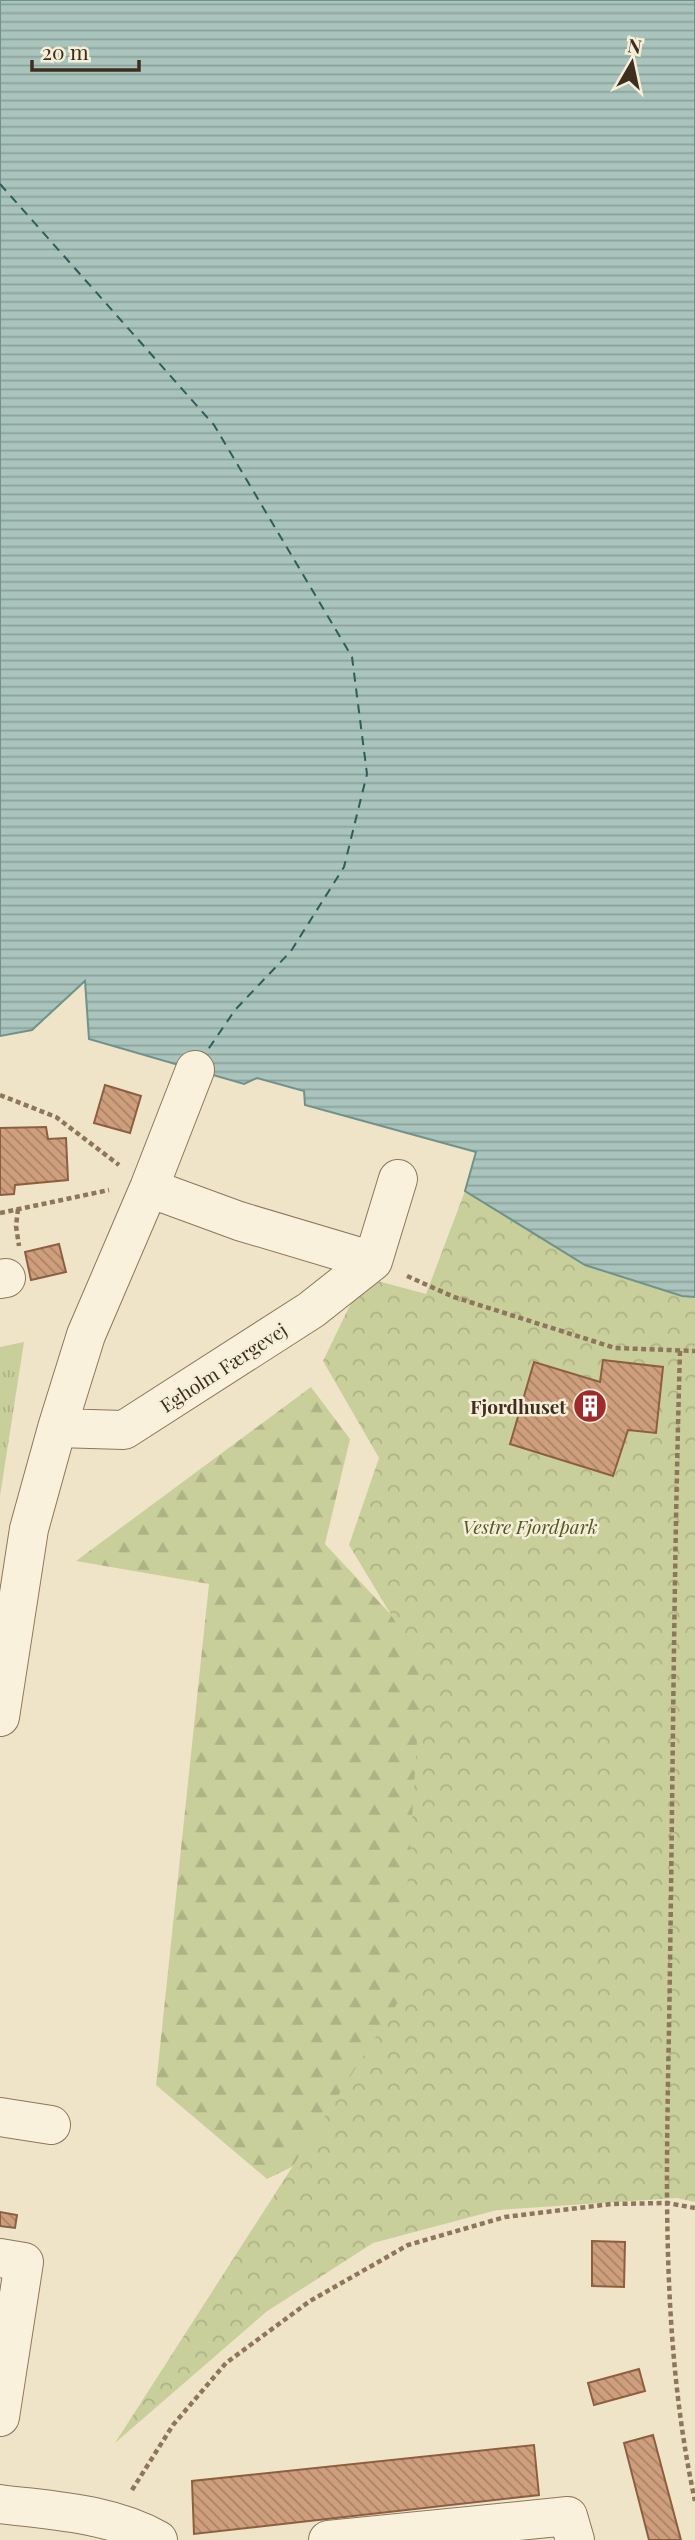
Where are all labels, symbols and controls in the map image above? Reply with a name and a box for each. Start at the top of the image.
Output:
scale bar [32,28,138,72]
north arrow [597,28,667,98]
text: N [626,31,644,59]
text: 20 m [42,37,89,65]
street label: Egholm Færgevej [155,1316,291,1418]
building icon: Fjordhuset [571,1387,609,1425]
place label: Fjordhuset [470,1393,566,1419]
park label: Vestre Fjordpark [462,1513,598,1539]

